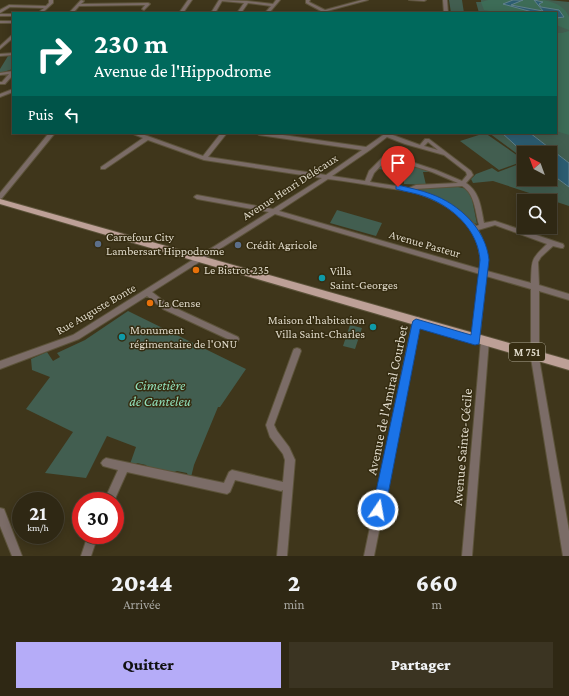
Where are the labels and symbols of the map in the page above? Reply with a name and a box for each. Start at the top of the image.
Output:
pin [381,146,415,187]
north arrow [517,146,557,186]
street label: Avenue Henri Delécaux [240,151,341,223]
street label: Avenue Pasteur [388,227,463,261]
place label: Carrefour City Lambersart Hippodrome [106,230,224,258]
place label: Crédit Agricole [246,238,317,252]
marker: Carrefour City Lambersart Hippodrome [93,239,103,249]
marker: Crédit Agricole [233,240,243,250]
place label: Le Bistrot 235 [204,263,269,277]
place label: Villa Saint-Georges [330,264,398,292]
marker: Le Bistrot 235 [191,265,201,275]
marker: Villa Saint-Georges [317,273,327,283]
street label: Rue Auguste Bonte [54,280,138,338]
place label: La Cense [158,296,201,310]
marker: La Cense [145,298,155,308]
place label: Maison d'habitation Villa Saint-Charles [268,313,366,341]
marker: Maison d'habitation Villa Saint-Charles [368,322,378,332]
place label: Monument régimentaire de l'ONU [130,323,237,351]
street label: Avenue de l'Amiral Courbet [363,323,411,476]
marker: Monument régimentaire de l'ONU [117,332,127,342]
road number: M 751 [509,343,545,361]
park label: Cimetière de Canteleu [129,377,191,409]
street label: Avenue Sainte-Cécile [449,388,475,506]
position arrow [357,489,399,531]
speed limit sign: 30 [72,492,124,544]

